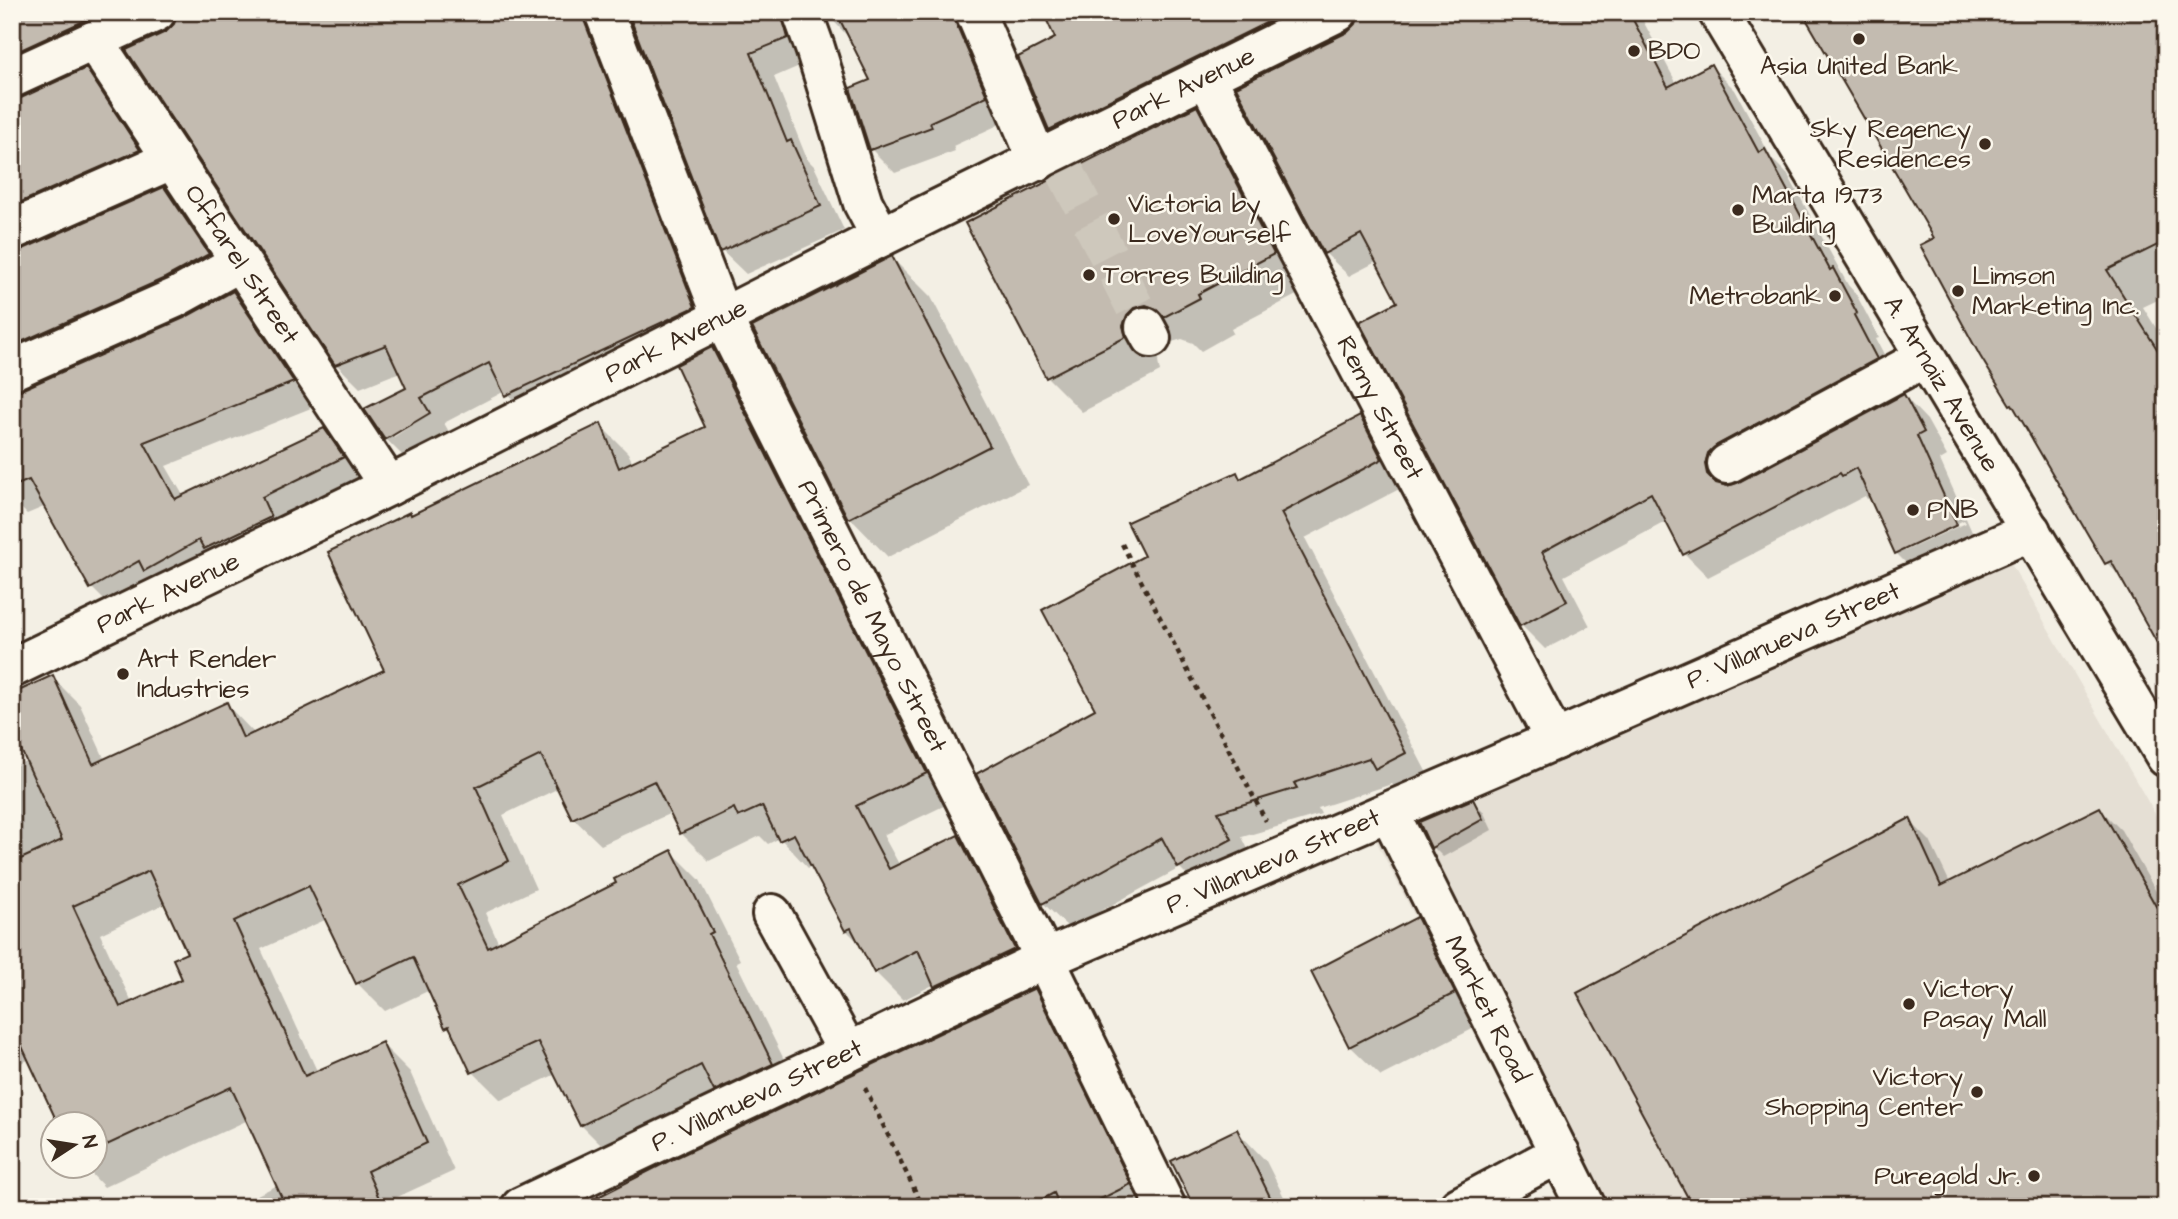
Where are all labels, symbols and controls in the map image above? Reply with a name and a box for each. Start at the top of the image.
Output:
marker: Asia United Bank [1851,31,1867,47]
place label: BDO [1648,33,1701,69]
street label: Park Avenue [1106,38,1261,139]
marker: BDO [1626,43,1642,59]
place label: Asia United Bank [1760,48,1958,84]
place label: Sky Regency Residences [1810,111,1971,177]
marker: Sky Regency Residences [1977,136,1993,152]
street label: Offarel Street [176,177,308,352]
place label: Marta 1973 Building [1752,177,1883,245]
place label: Victoria by LoveYourself [1128,186,1291,252]
marker: Marta 1973 Building [1730,202,1746,218]
marker: Victoria by LoveYourself [1106,211,1122,227]
place label: Torres Building [1103,257,1283,295]
place label: Limson Marketing Inc. [1972,258,2139,326]
marker: Torres Building [1081,267,1097,283]
place label: Metrobank [1689,278,1821,314]
marker: Limson Marketing Inc. [1950,283,1966,299]
marker: Metrobank [1827,288,1843,304]
street label: A. Arnaiz Avenue [1875,289,2009,479]
street label: Park Avenue [598,290,753,392]
street label: Remy Street [1328,330,1433,487]
street label: Primero de Mayo Street [789,474,956,759]
place label: PNB [1927,492,1978,528]
marker: PNB [1905,502,1921,518]
street label: Park Avenue [90,543,245,643]
street label: P. Villanueva Street [1681,572,1906,698]
place label: Art Render Industries [137,641,276,707]
marker: Art Render Industries [115,666,131,682]
street label: P. Villanueva Street [1160,799,1386,923]
street label: Market Road [1435,929,1539,1088]
place label: Victory Pasay Mall [1923,971,2047,1039]
marker: Victory Pasay Mall [1901,996,1917,1012]
street label: P. Villanueva Street [645,1030,869,1161]
place label: Victory Shopping Center [1765,1059,1963,1127]
marker: Victory Shopping Center [1969,1084,1985,1100]
north arrow [38,1110,108,1180]
text: N [75,1133,104,1150]
place label: Puregold Jr. [1874,1158,2020,1196]
marker: Puregold Jr. [2026,1168,2042,1184]

